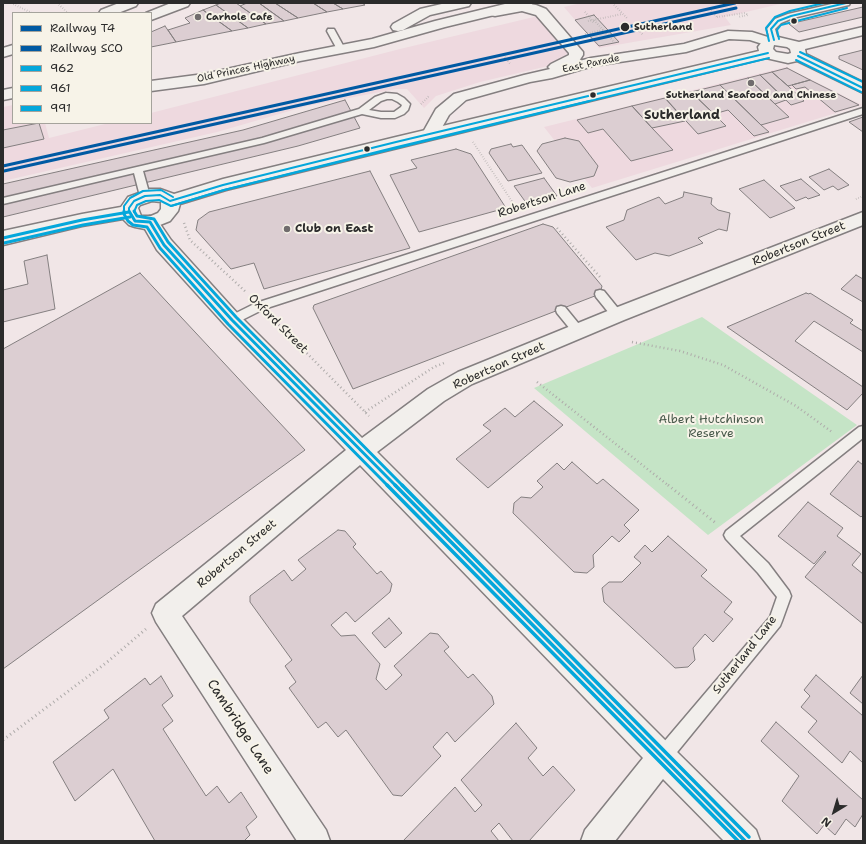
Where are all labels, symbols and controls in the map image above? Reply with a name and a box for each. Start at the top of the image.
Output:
place label: Carhole Cafe [206,11,272,23]
legend [12,12,152,124]
marker: Carhole Cafe [193,12,203,22]
unlabelled marker [789,16,799,26]
text: Railway T4 [50,20,115,36]
marker: Sutherland [619,21,631,33]
place label: Sutherland [634,21,692,33]
text: Railway SCO [50,40,123,56]
street label: East Parade [561,52,621,76]
street label: Old Princes Highway [196,53,296,85]
text: 962 [50,60,74,76]
marker: Sutherland Seafood and Chinese [746,78,756,88]
text: 961 [50,80,71,96]
place label: Sutherland Seafood and Chinese [666,89,836,101]
unlabelled marker [588,90,598,100]
text: 991 [50,100,71,116]
district label: Sutherland [644,108,720,124]
unlabelled marker [362,144,372,154]
street label: Robertson Lane [496,179,588,221]
street label: Robertson Street [750,219,848,269]
place label: Club on East [295,222,373,236]
marker: Club on East [282,224,292,234]
street label: Oxford Street [245,291,311,357]
street label: Robertson Street [451,339,547,393]
park label: Albert Hutchinson Reserve [658,413,764,441]
street label: Robertson Street [194,517,280,591]
street label: Sutherland Lane [710,613,780,697]
street label: Cambridge Lane [203,676,277,778]
north arrow [814,792,854,832]
text: N [818,813,834,830]

